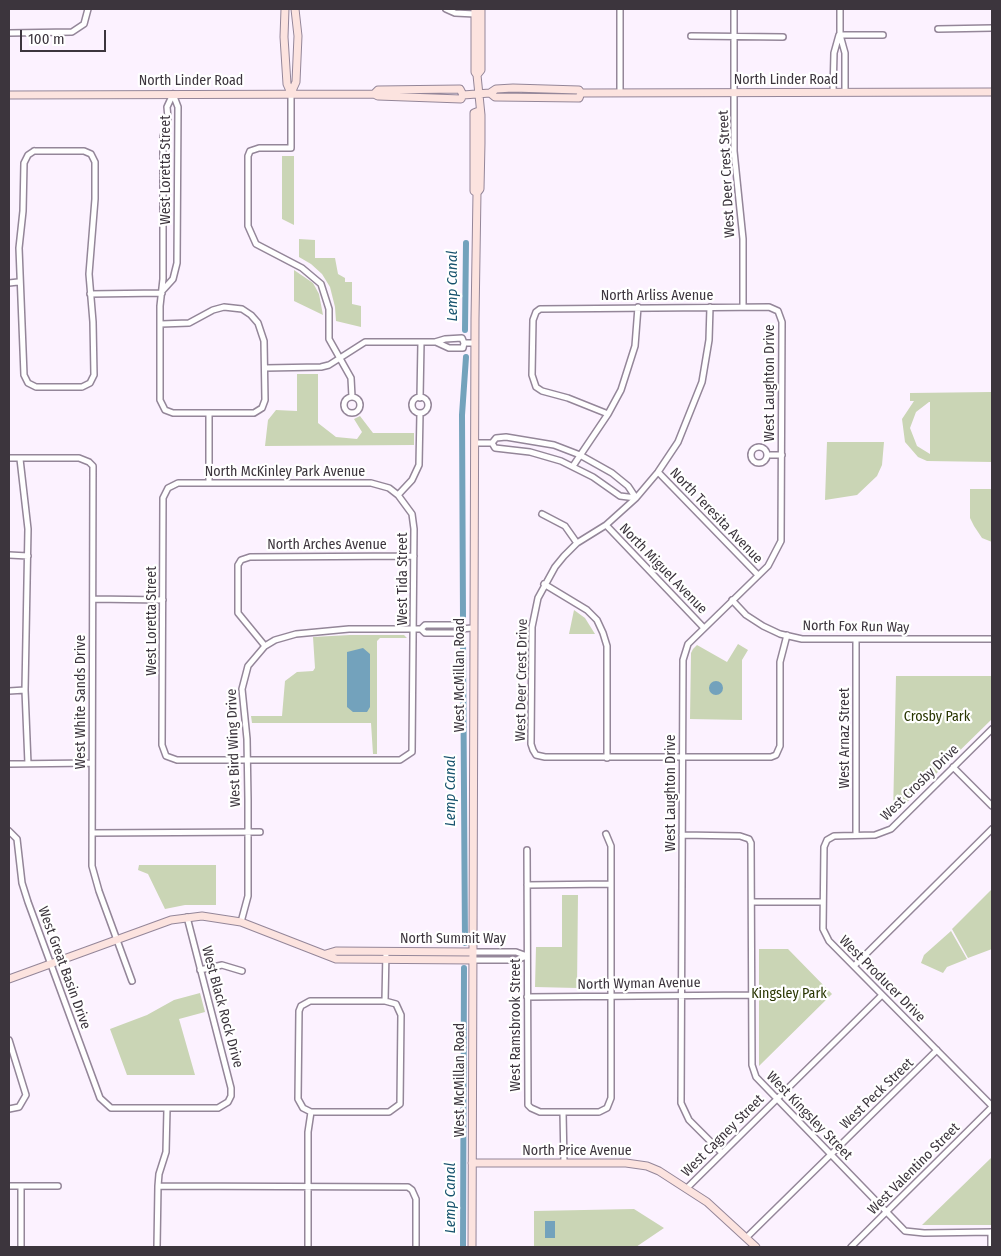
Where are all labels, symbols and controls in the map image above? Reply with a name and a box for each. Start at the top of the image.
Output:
scale bar [22,20,109,52]
text: 100 m [28,30,65,48]
street label: North Linder Road [734,72,838,88]
street label: North Linder Road [139,73,243,89]
street label: West Deer Crest Street [715,110,739,238]
street label: West Loretta Street [158,115,174,225]
water label: Lemp Canal [444,251,462,321]
street label: North Arliss Avenue [601,288,713,304]
street label: West Laughton Drive [762,324,778,442]
street label: North McKinley Park Avenue [205,464,365,480]
street label: North Teresita Avenue [666,465,766,567]
street label: North Miguel Avenue [616,520,710,618]
street label: West Tida Street [395,532,411,626]
street label: North Arches Avenue [267,537,387,553]
street label: West Loretta Street [144,566,160,676]
street label: West McMillan Road [452,618,468,732]
street label: West Deer Crest Drive [513,618,531,742]
street label: North Fox Run Way [802,618,910,636]
street label: West White Sands Drive [73,635,89,769]
street label: West Arnaz Street [837,688,853,788]
street label: West Bird Wing Drive [224,689,244,807]
park label: Crosby Park [904,709,970,725]
street label: West Laughton Drive [663,734,679,852]
street label: West Crosby Drive [877,741,963,825]
water label: Lemp Canal [442,756,460,826]
street label: West Great Basin Drive [34,904,94,1032]
street label: North Summit Way [400,931,506,947]
street label: West Producer Drive [835,932,929,1026]
street label: West Black Rock Drive [198,944,246,1070]
street label: West Ramsbrook Street [508,958,524,1092]
street label: North Wyman Avenue [577,975,701,993]
park label: Kingsley Park [751,986,827,1002]
street label: West McMillan Road [452,1023,468,1137]
street label: West Peck Street [837,1055,917,1133]
street label: West Kingsley Street [763,1068,855,1164]
street label: West Cagney Street [678,1091,768,1181]
street label: West Valentino Street [865,1120,963,1218]
street label: North Price Avenue [522,1143,632,1159]
water label: Lemp Canal [442,1163,460,1233]

